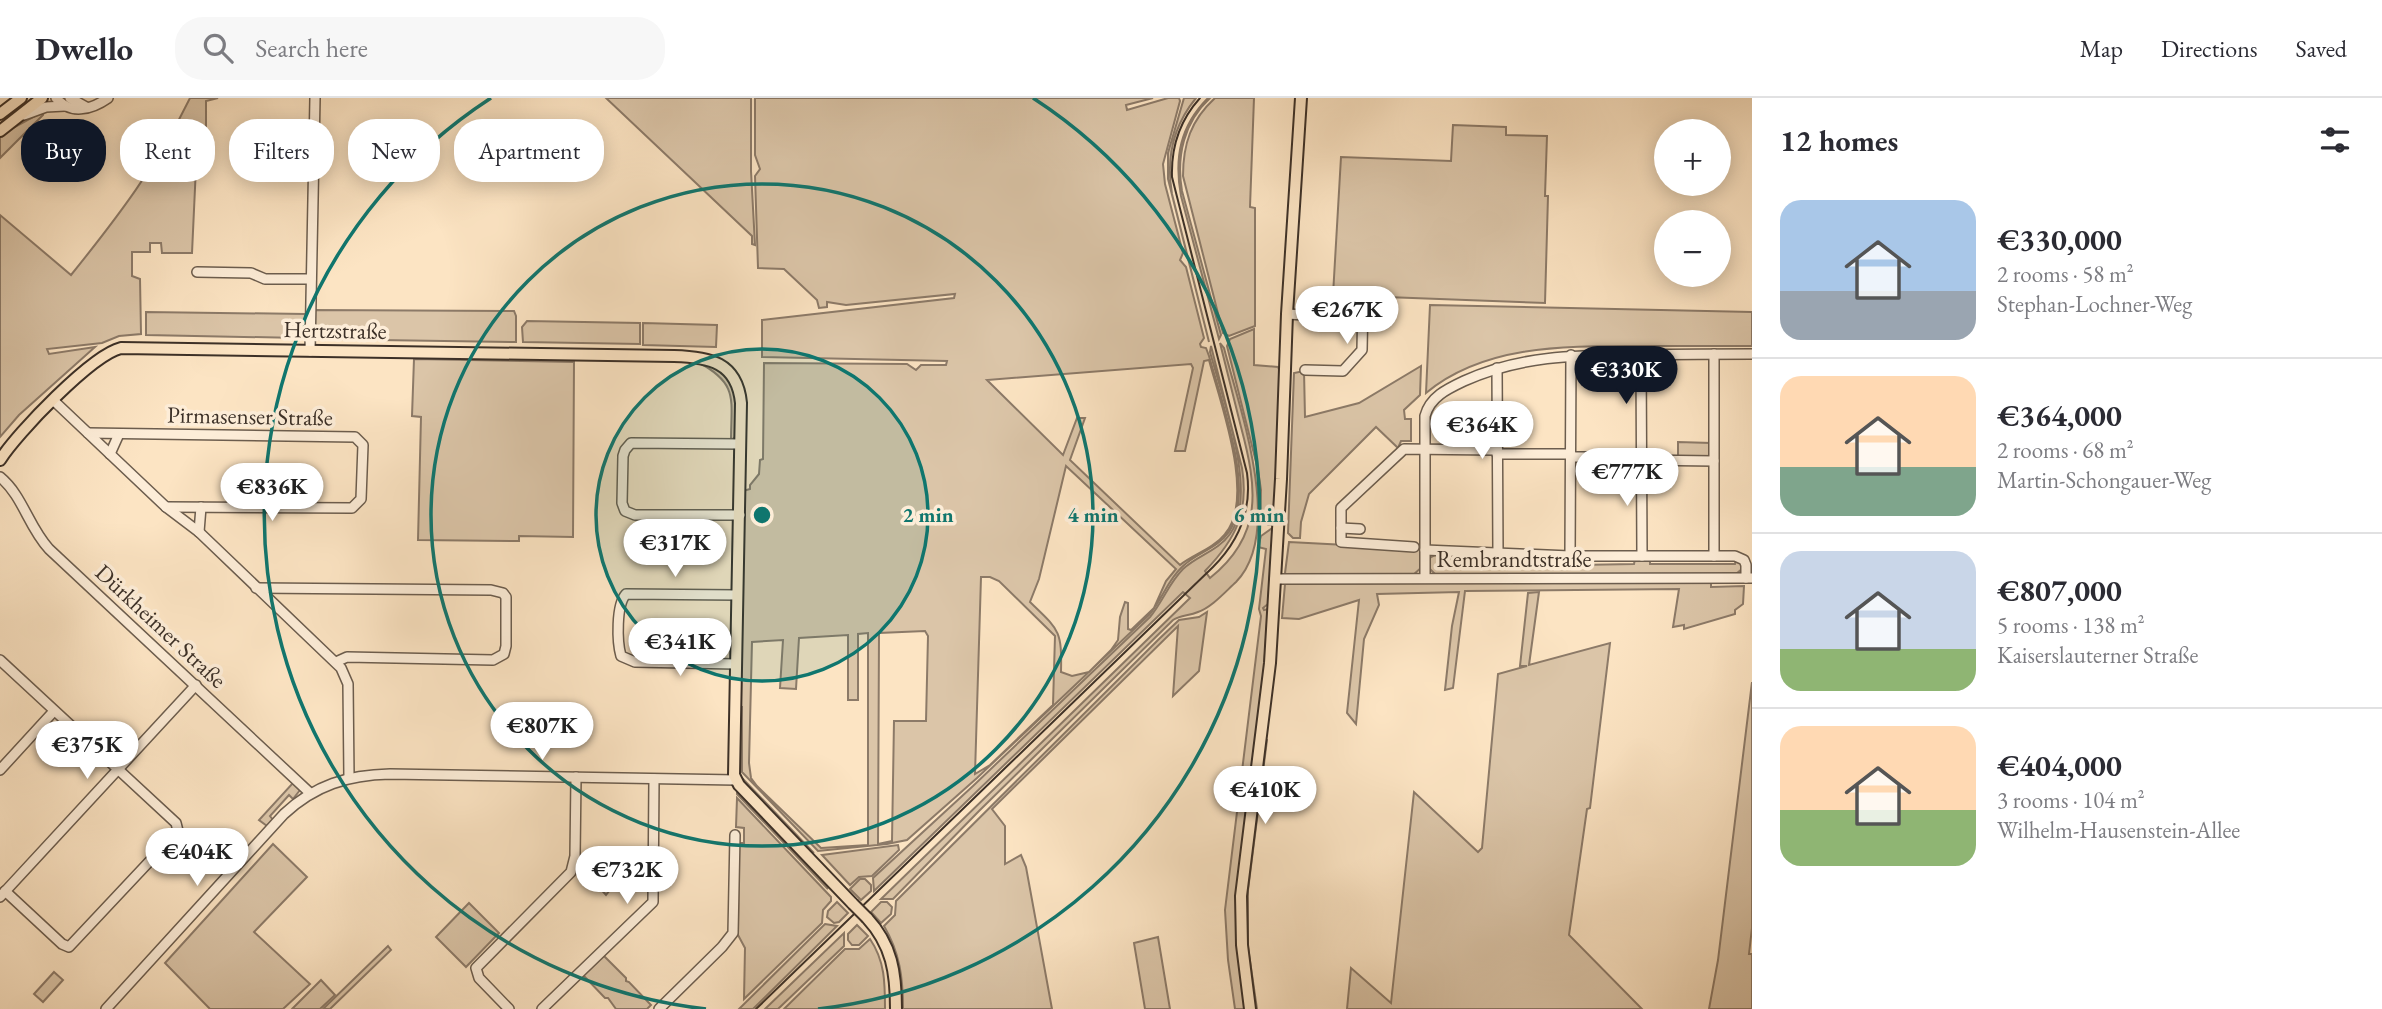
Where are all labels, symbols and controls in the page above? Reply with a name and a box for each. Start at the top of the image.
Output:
search box [175,17,665,80]
text: Dwello [35,27,133,70]
icon: search [199,29,237,67]
text: Search here [255,31,368,65]
text: Map [2080,33,2123,64]
text: Directions [2161,33,2258,64]
text: Saved [2296,33,2347,64]
chip: Buy [21,119,106,182]
chip: Rent [120,119,215,182]
chip: Filters [229,119,334,182]
chip: New [348,119,440,182]
chip: Apartment [454,119,604,182]
map controls [1654,119,1731,287]
button: + [1654,119,1731,196]
text: 12 homes [1780,121,1898,160]
icon: filters [2316,121,2354,159]
button: − [1654,210,1731,287]
text: €330,000 [1997,220,2122,259]
icon: home [1836,228,1920,312]
text: 2 rooms · 58 m² [1997,259,2134,289]
pin: €267K [1298,286,1396,346]
text: Stephan-Lochner-Weg [1997,289,2192,319]
text: €267K [1311,294,1383,324]
street label: Hertzstraße [283,314,387,346]
pin: €330K [1577,346,1675,406]
text: €330K [1590,354,1662,384]
text: €364,000 [1997,396,2122,435]
street label: Pirmasenser Straße [167,400,333,432]
pin: €364K [1433,402,1531,461]
icon: home [1836,404,1920,488]
text: €364K [1446,409,1518,439]
text: 2 rooms · 68 m² [1997,435,2134,465]
pin: €777K [1578,448,1676,508]
text: €777K [1591,456,1663,486]
pin: €836K [223,464,321,523]
text: Martin-Schongauer-Weg [1997,465,2211,495]
text: €836K [236,471,308,501]
text: 2 min [902,501,954,528]
text: 4 min [1067,501,1119,528]
text: 6 min [1233,501,1285,528]
centre of rings [750,503,774,527]
pin: €317K [626,519,724,579]
text: €317K [639,527,711,557]
street label: Rembrandtstraße [1436,544,1592,574]
street label: Dürkheimer Straße [89,557,233,695]
text: €807,000 [1997,571,2122,610]
icon: home [1836,579,1920,663]
text: 5 rooms · 138 m² [1997,610,2145,640]
pin: €341K [631,618,729,678]
text: €341K [644,626,716,656]
text: Kaiserslauterner Straße [1997,640,2198,670]
pin: €807K [493,702,591,762]
text: €807K [506,710,578,740]
pin: €375K [38,722,136,781]
text: €375K [51,729,123,759]
text: €404,000 [1997,746,2122,785]
icon: home [1836,754,1920,838]
pin: €410K [1216,766,1314,826]
text: €410K [1229,774,1301,804]
text: 3 rooms · 104 m² [1997,785,2145,815]
text: Wilhelm-Hausenstein-Allee [1997,815,2240,845]
pin: €404K [148,828,246,888]
text: €404K [161,836,233,866]
pin: €732K [578,846,676,906]
text: €732K [591,854,663,884]

